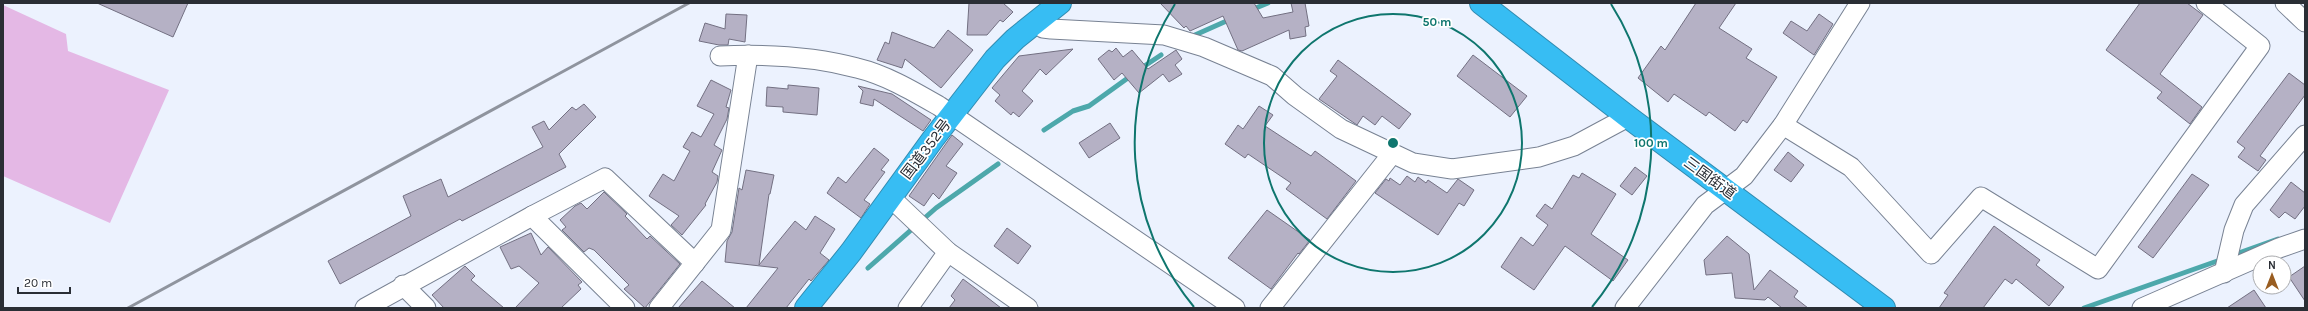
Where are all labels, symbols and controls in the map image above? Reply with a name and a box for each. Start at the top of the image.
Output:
text: 50 m [1423,15,1452,29]
street label: 国道352号 [897,115,955,183]
centre of rings [1386,136,1400,150]
text: 100 m [1634,136,1668,150]
street label: 三国街道 [1680,153,1740,203]
north arrow [2252,255,2292,295]
text: N [2268,259,2276,272]
scale bar [18,269,70,295]
text: 20 m [24,276,52,290]

